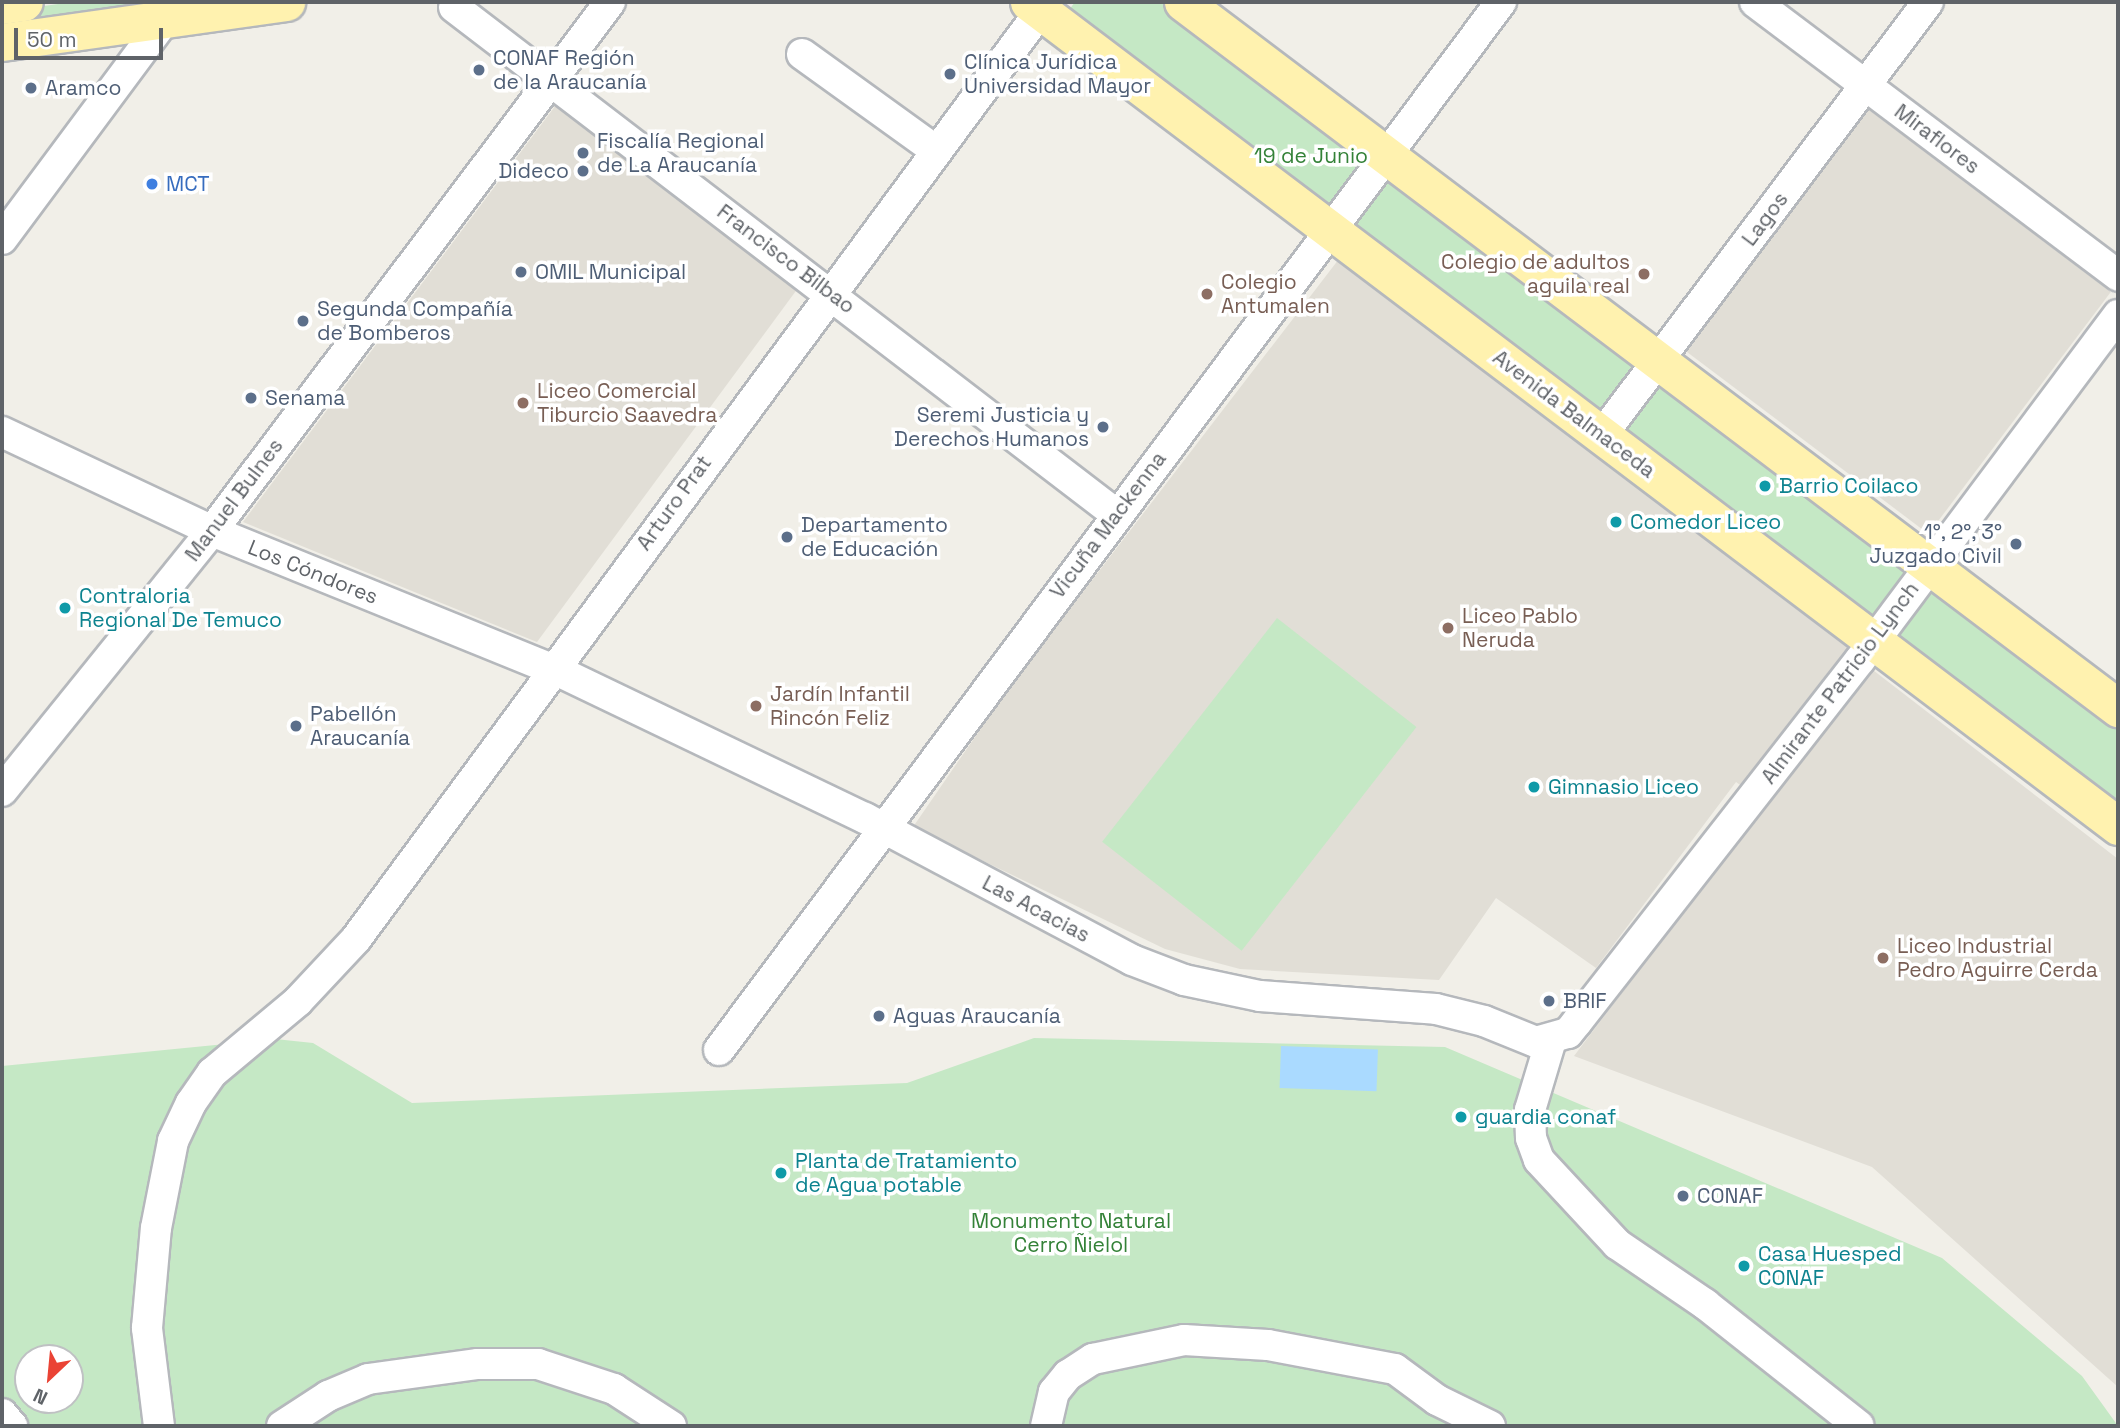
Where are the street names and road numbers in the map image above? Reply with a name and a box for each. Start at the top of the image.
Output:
street label: Miraflores [1889,99,1985,179]
street label: Lagos [1737,187,1793,251]
street label: Francisco Bilbao [712,199,860,319]
street label: Avenida Balmaceda [1488,345,1660,483]
street label: Manuel Bulnes [180,434,288,566]
street label: Vicuña Mackenna [1045,447,1171,603]
street label: Arturo Prat [631,451,717,555]
street label: Los Cóndores [244,535,382,609]
street label: Almirante Patricio Lynch [1756,577,1924,789]
street label: Las Acacias [978,870,1094,948]

